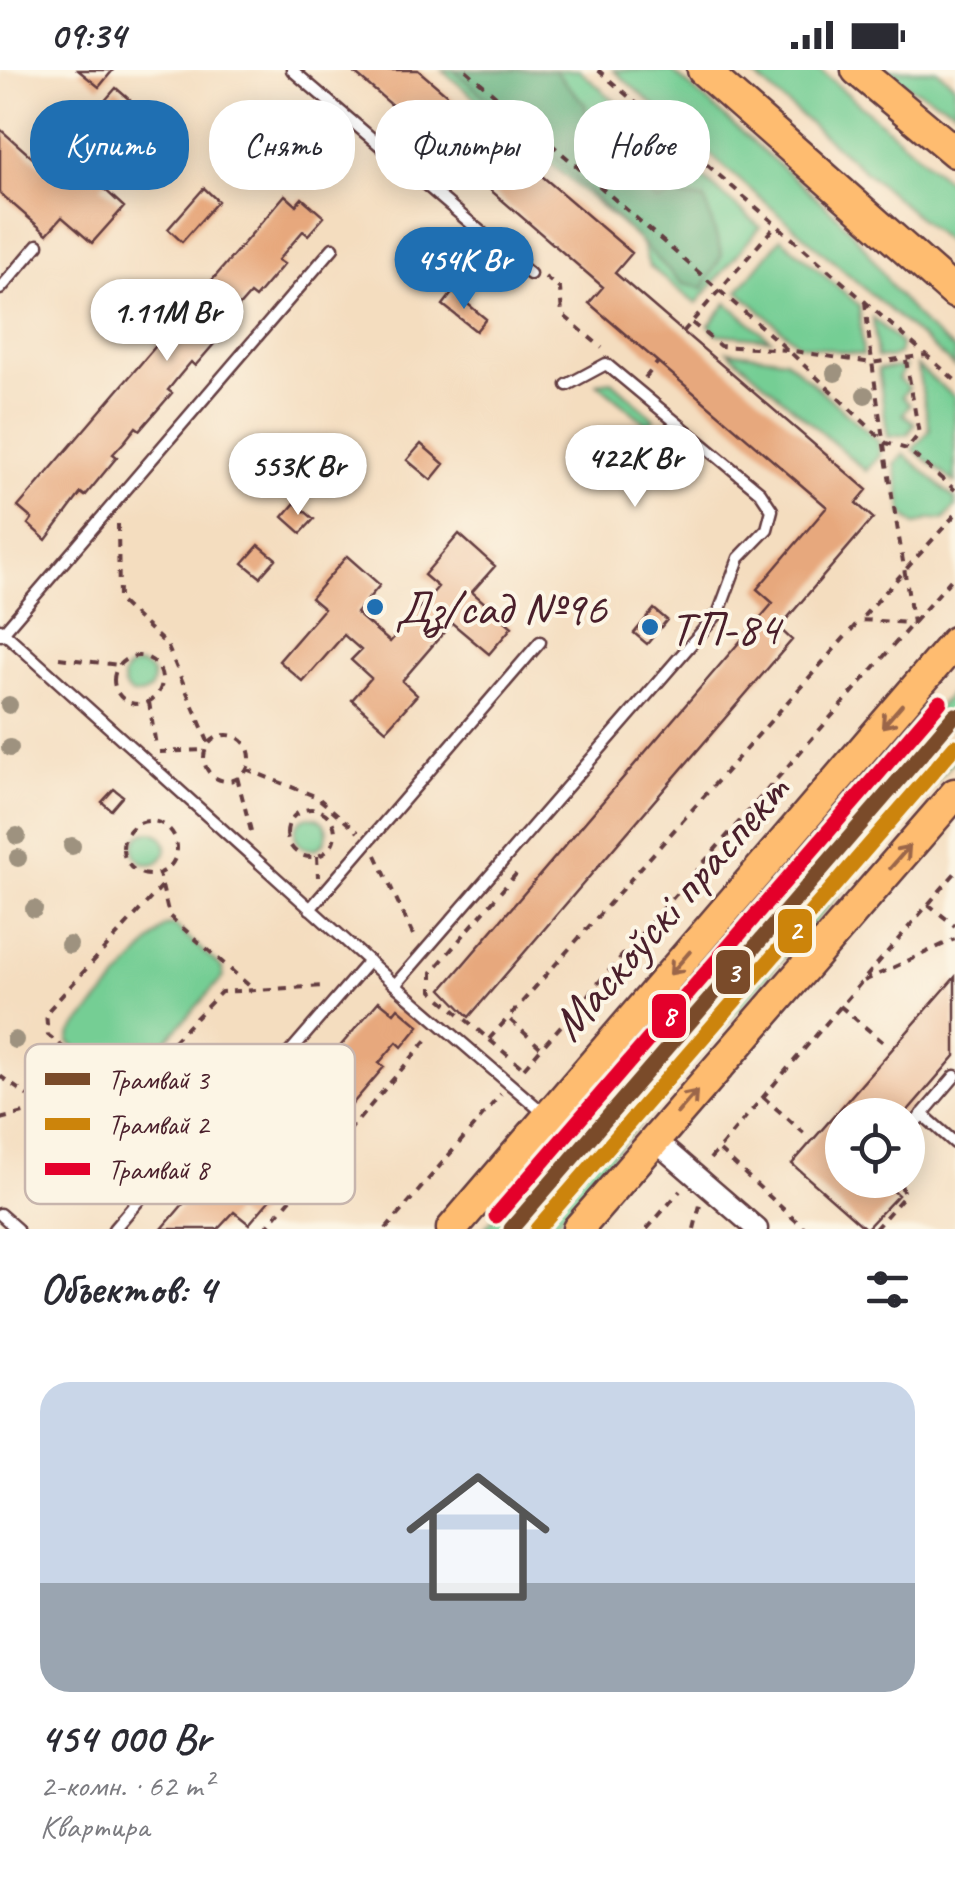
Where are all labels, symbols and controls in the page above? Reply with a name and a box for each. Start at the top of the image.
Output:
text: 09:34 [50,12,125,59]
chip: Купить [30,100,189,190]
chip: Снять [209,100,355,190]
chip: Фильтры [375,100,554,190]
chip: Новое [574,100,710,190]
pin: 454K Br [372,227,556,312]
text: 454K Br [417,239,511,280]
pin: 1.11M Br [64,279,270,364]
text: 1.11M Br [113,291,221,332]
pin: 422K Br [543,425,727,510]
pin: 553K Br [206,433,390,518]
text: 422K Br [587,437,683,478]
text: 553K Br [251,445,345,486]
place label: Дз/сад №96 [395,578,608,638]
marker: Дз/сад №96 [364,596,386,618]
place label: ТП-84 [670,598,784,658]
marker: ТП-84 [639,616,661,638]
one-way arrow [881,702,903,728]
street label: Маскоўскі праспект [538,760,803,1052]
one-way arrow [889,845,912,870]
line badge: 2 [776,907,814,955]
text: 2 [789,913,804,948]
line badge: 3 [714,948,752,996]
one-way arrow [669,949,691,975]
text: 3 [727,955,742,990]
line badge: 8 [650,992,688,1040]
text: 8 [663,998,679,1033]
legend [25,1044,355,1204]
text: Трамвай 3 [108,1062,211,1097]
one-way arrow [676,1090,699,1115]
map controls [825,1098,925,1198]
button: locate [825,1098,925,1198]
text: Трамвай 2 [108,1107,211,1142]
text: Трамвай 8 [108,1152,211,1187]
icon: filters [860,1262,915,1317]
text: Объектов: 4 [40,1263,216,1316]
icon: home [388,1447,568,1627]
text: 454 000 Br [40,1712,210,1765]
text: 2-комн. · 62 m² [40,1765,212,1806]
text: Квартира [40,1806,149,1847]

